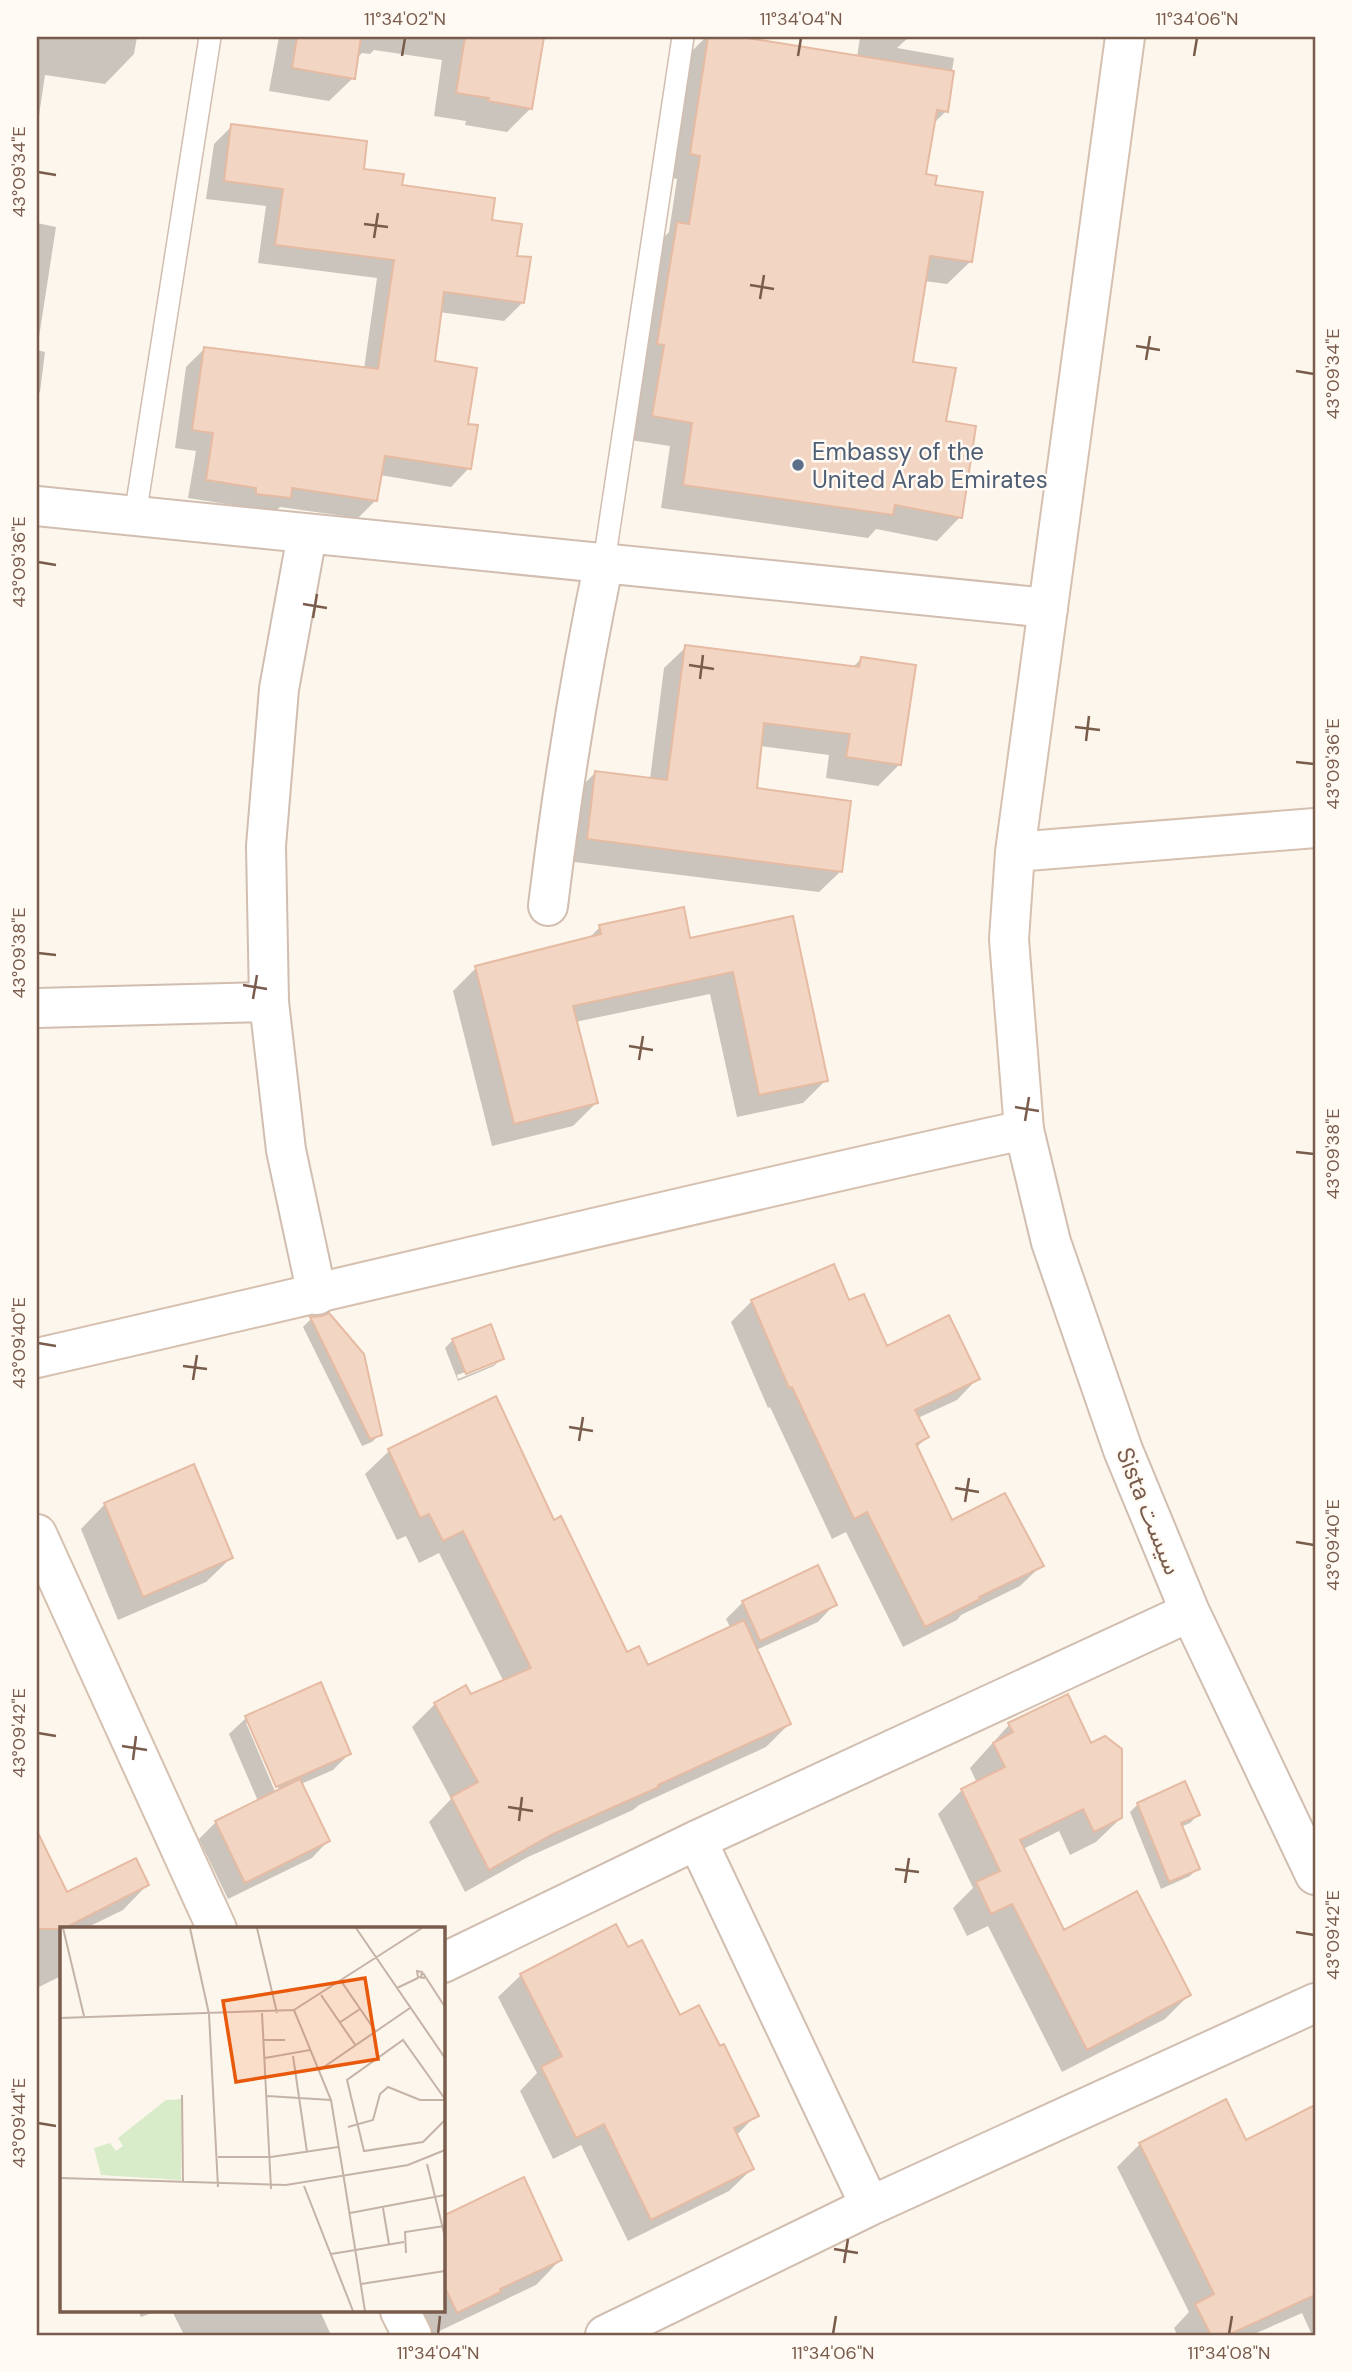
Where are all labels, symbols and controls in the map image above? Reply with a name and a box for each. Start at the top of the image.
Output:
text: 11°34'02"N [364,7,446,31]
text: 11°34'04"N [760,7,842,31]
text: 11°34'06"N [1155,7,1239,31]
text: 43°09'34"E [7,126,31,218]
text: 43°09'34"E [1321,328,1345,420]
place label: Embassy of the United Arab Emirates [812,436,1048,495]
marker: Embassy of the United Arab Emirates [790,457,806,473]
text: 43°09'36"E [7,516,31,608]
text: 43°09'36"E [1321,718,1345,810]
text: 43°09'38"E [7,907,31,999]
text: 43°09'38"E [1321,1108,1345,1200]
text: 43°09'40"E [7,1297,31,1389]
street label: Sista سيست [1109,1443,1189,1579]
text: 43°09'40"E [1321,1499,1345,1591]
text: 43°09'42"E [7,1688,31,1778]
text: 43°09'42"E [1321,1890,1345,1980]
inset map [60,1927,444,2312]
text: 43°09'44"E [7,2078,31,2168]
text: 11°34'04"N [397,2341,479,2365]
text: 11°34'06"N [791,2341,875,2365]
text: 11°34'08"N [1188,2341,1270,2365]

